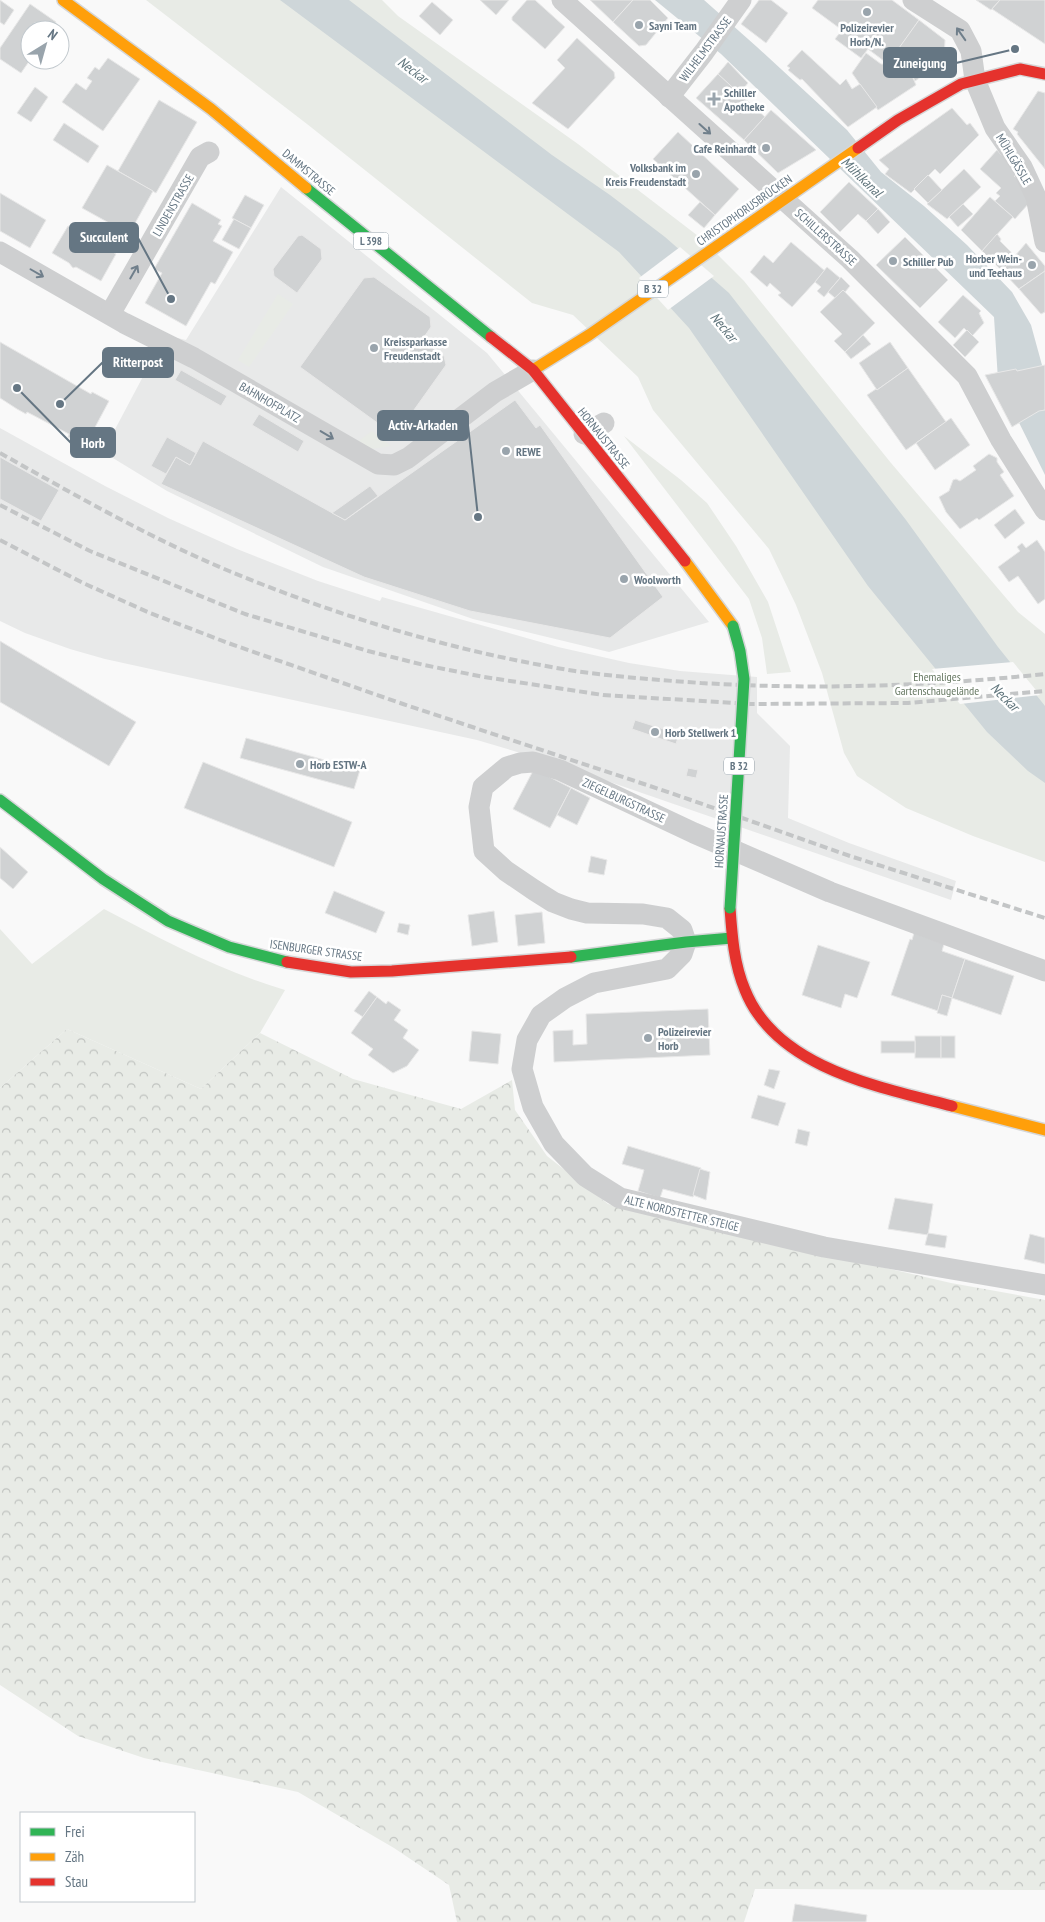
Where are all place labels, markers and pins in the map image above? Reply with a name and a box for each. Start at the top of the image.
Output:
marker: Polizeirevier Horb/N. [861,6,873,18]
place label: Sayni Team [649,18,697,33]
marker: Sayni Team [633,19,645,31]
place label: Polizeirevier Horb/N. [840,20,894,49]
callout: Zuneigung [884,48,956,77]
place label: Schiller Apotheke [723,85,765,114]
marker: Schiller Apotheke [708,93,720,105]
place label: Cafe Reinhardt [693,141,756,156]
marker: Cafe Reinhardt [760,142,772,154]
place label: Volksbank im Kreis Freudenstadt [606,160,687,189]
marker: Volksbank im Kreis Freudenstadt [690,168,702,180]
callout: Succulent [70,223,138,252]
place label: Horber Wein- und Teehaus [966,251,1022,280]
place label: Schiller Pub [903,254,954,269]
marker: Schiller Pub [887,255,899,267]
marker: Horber Wein- und Teehaus [1026,259,1038,271]
place label: Kreissparkasse Freudenstadt [384,334,447,363]
marker: Kreissparkasse Freudenstadt [368,342,380,354]
callout: Ritterpost [103,348,173,377]
callout: Activ-Arkaden [378,411,468,440]
callout: Horb [71,428,115,457]
place label: REWE [516,444,541,459]
marker: REWE [500,445,512,457]
place label: Woolworth [633,572,681,587]
marker: Woolworth [618,573,630,585]
place label: Horb Stellwerk 1 [665,725,737,740]
marker: Horb Stellwerk 1 [649,726,661,738]
place label: Horb ESTW-A [310,757,367,772]
marker: Horb ESTW-A [294,758,306,770]
place label: Polizeirevier Horb [658,1024,712,1053]
marker: Polizeirevier Horb [642,1032,654,1044]

